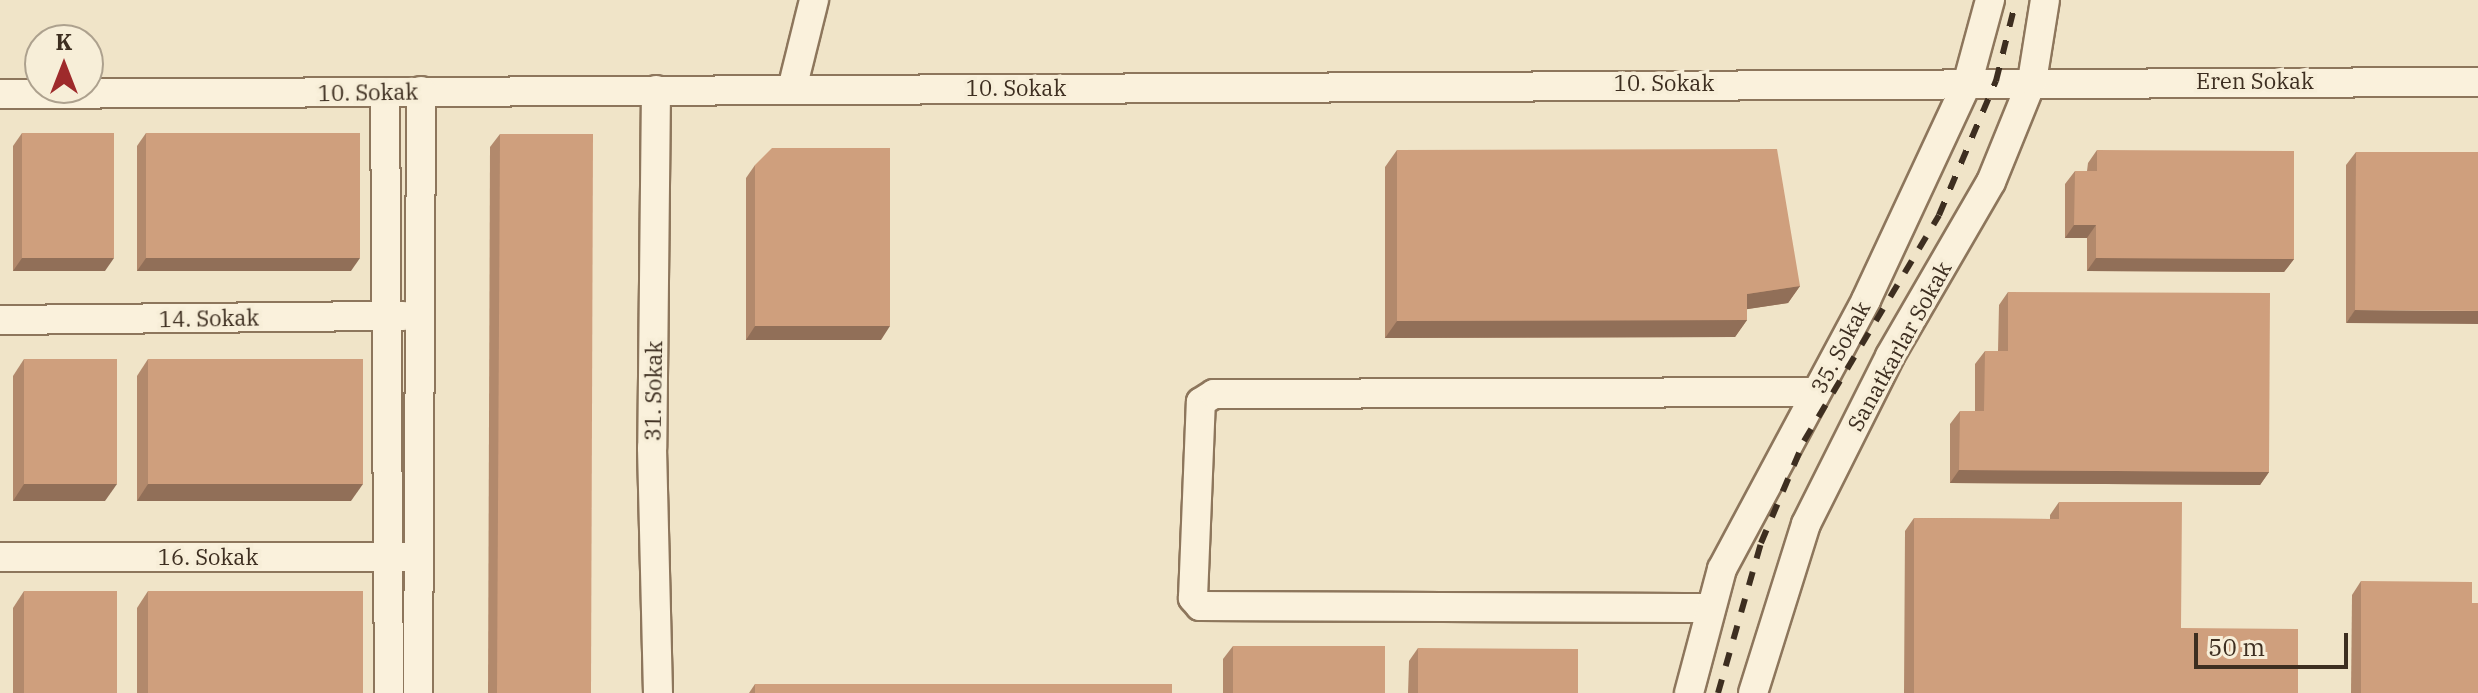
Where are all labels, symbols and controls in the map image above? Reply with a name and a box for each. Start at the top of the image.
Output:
north arrow [24,24,104,104]
text: K [56,27,72,56]
street label: Eren Sokak [2196,68,2314,94]
street label: 10. Sokak [1614,70,1714,96]
street label: 10. Sokak [966,75,1066,101]
street label: 10. Sokak [318,78,418,106]
street label: Sanatkarlar Sokak [1841,257,1957,435]
street label: 35. Sokak [1805,296,1875,398]
street label: 14. Sokak [159,304,259,332]
street label: 31. Sokak [639,341,667,441]
street label: 16. Sokak [158,544,258,570]
scale bar [2198,617,2352,667]
text: 50 m [2208,631,2265,663]

